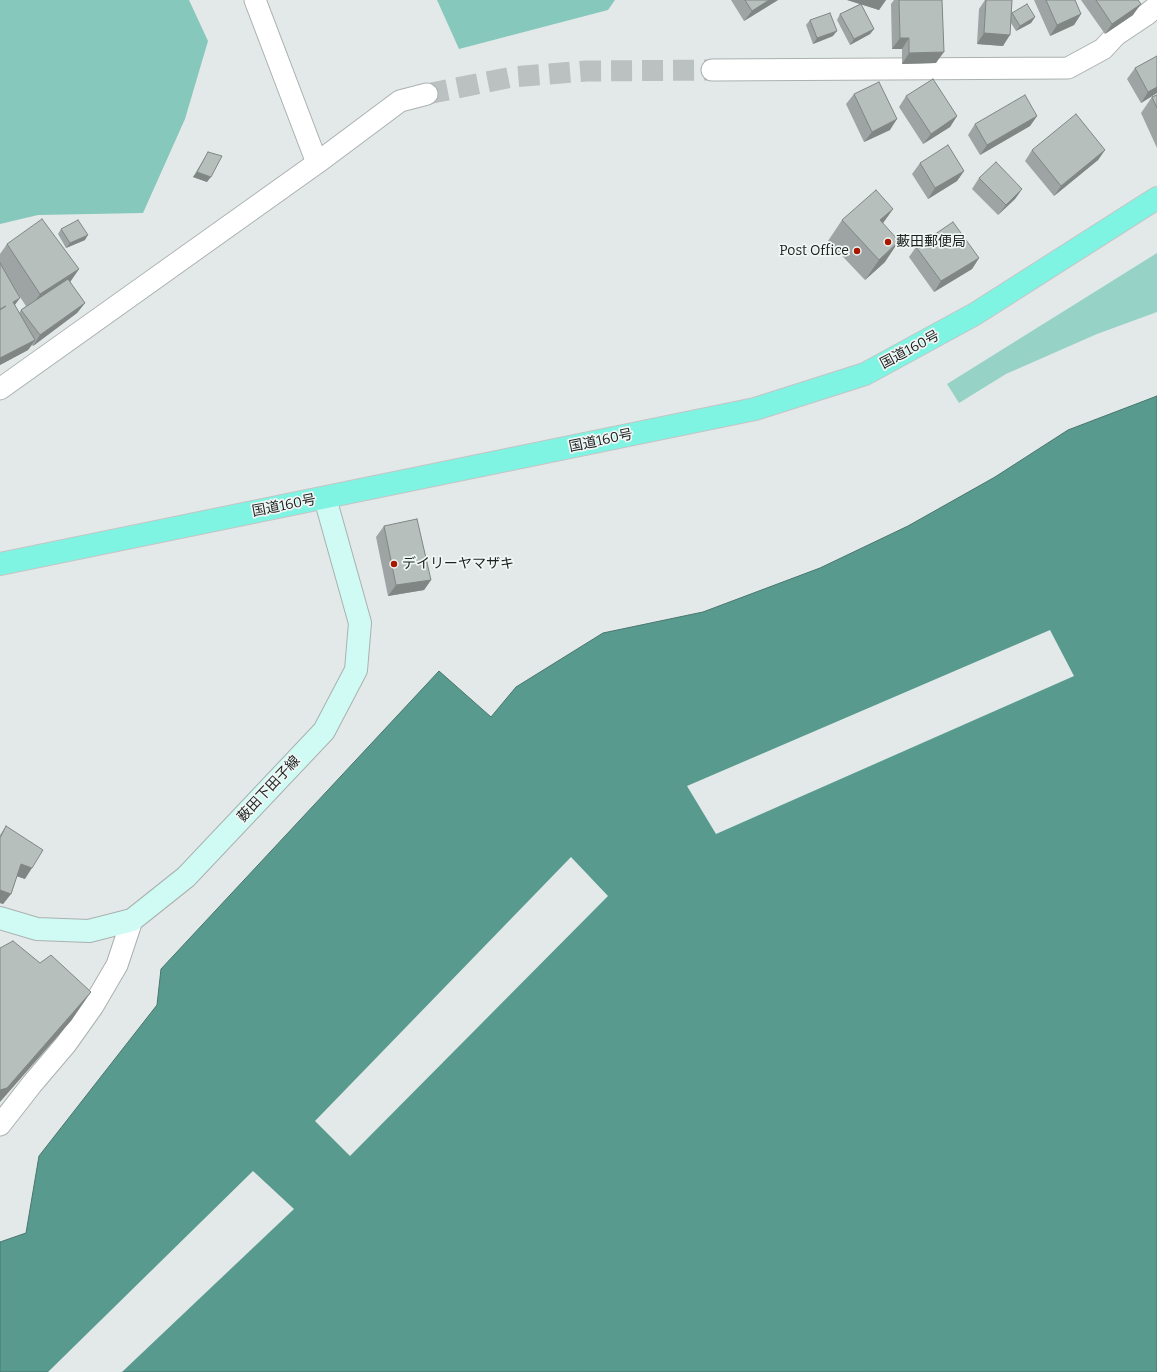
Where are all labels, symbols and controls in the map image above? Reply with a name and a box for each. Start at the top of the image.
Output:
place label: 藪田郵便局 [896,234,966,250]
marker: 藪田郵便局 [883,237,893,247]
place label: Post Office [779,243,849,259]
marker: Post Office [852,246,862,256]
street label: 国道160号 [877,327,943,373]
street label: 国道160号 [568,426,634,456]
street label: 国道160号 [251,492,317,520]
place label: デイリーヤマザキ [402,556,514,572]
marker: デイリーヤマザキ [389,559,399,569]
street label: 薮田下田子線 [234,753,304,825]

